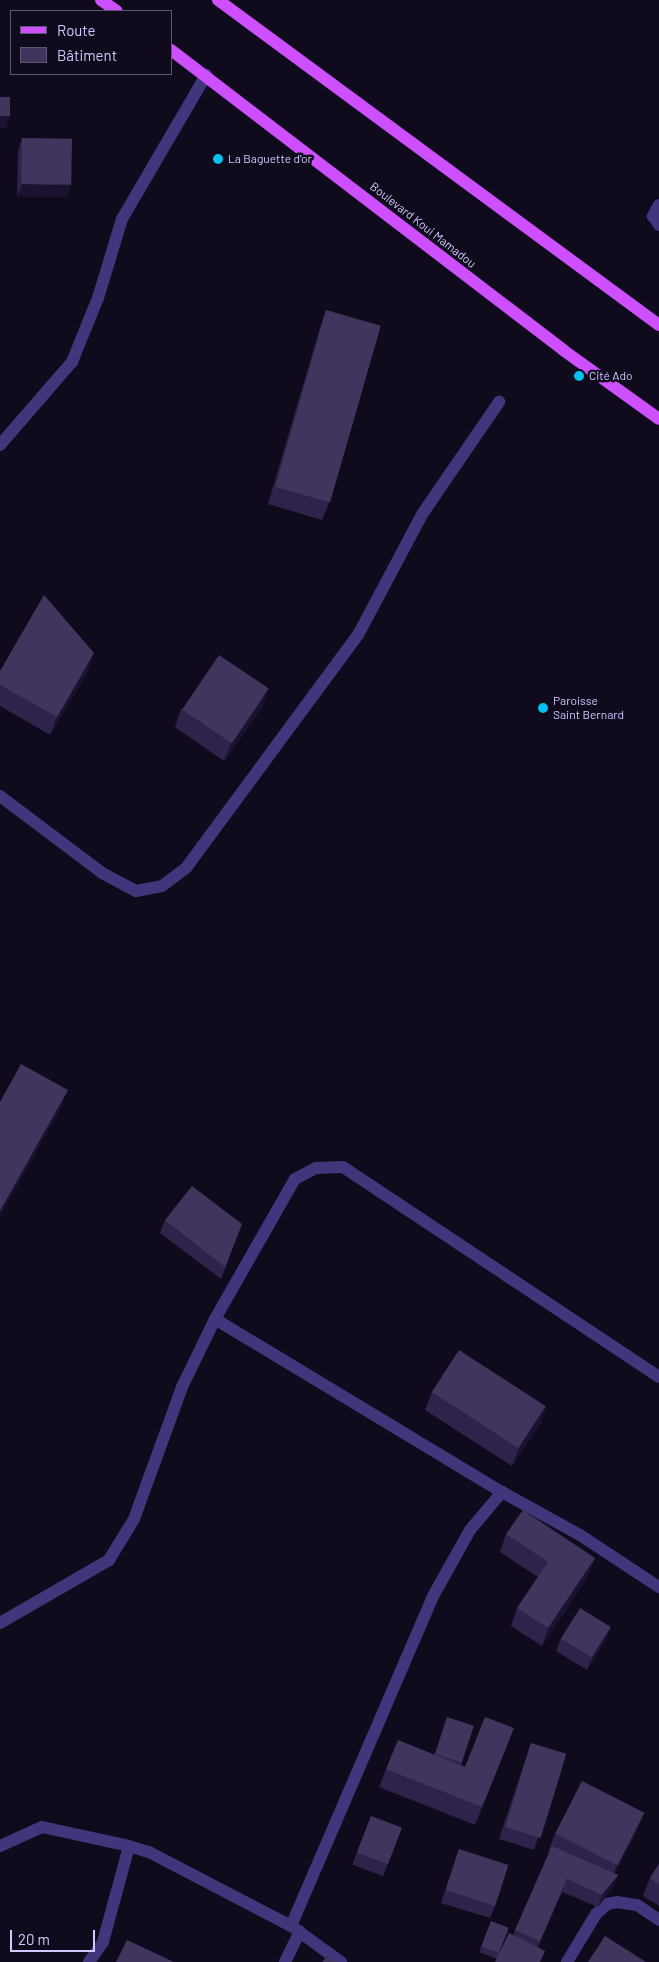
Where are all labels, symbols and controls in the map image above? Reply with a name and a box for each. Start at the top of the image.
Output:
legend [10,10,172,75]
text: Route [57,21,96,39]
text: Bâtiment [57,46,117,64]
place label: La Baguette d'or [228,152,312,166]
marker: La Baguette d'or [212,153,224,165]
street label: Boulevard Koui Mamadou [367,179,479,271]
place label: Cité Ado [589,369,633,383]
marker: Cité Ado [573,370,585,382]
place label: Paroisse Saint Bernard [553,694,624,722]
marker: Paroisse Saint Bernard [537,702,549,714]
scale bar [12,1920,98,1952]
text: 20 m [18,1930,50,1948]

